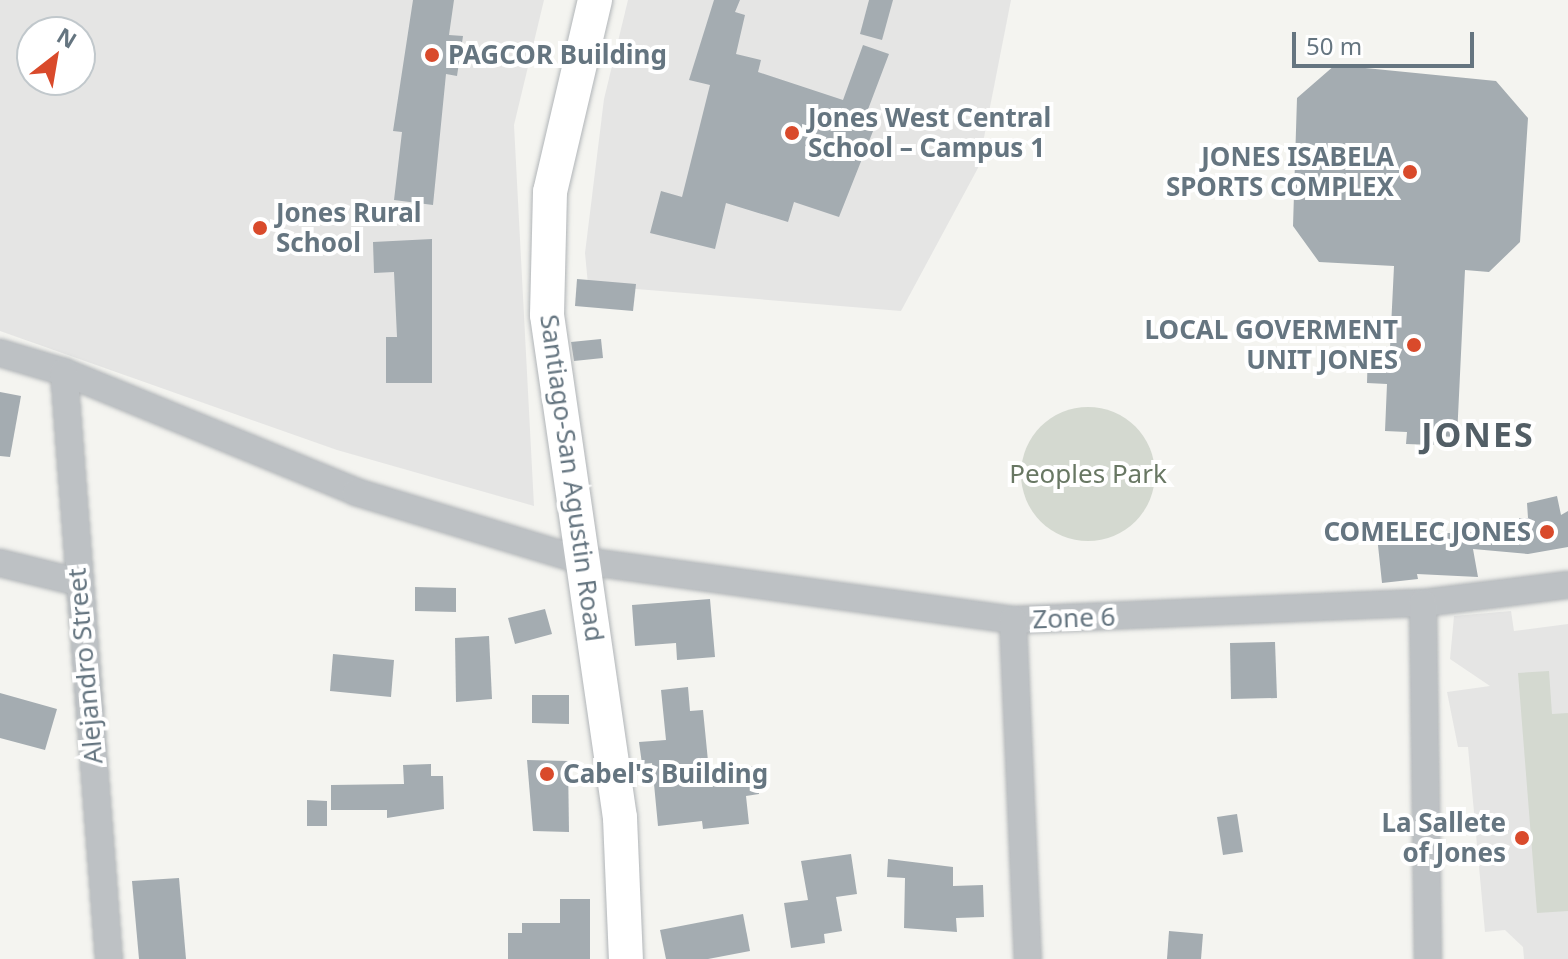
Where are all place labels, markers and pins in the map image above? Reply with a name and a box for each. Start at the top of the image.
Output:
place label: PAGCOR Building [448,39,667,71]
marker: PAGCOR Building [423,46,441,64]
place label: Jones West Central School – Campus 1 [808,102,1051,164]
marker: Jones West Central School – Campus 1 [783,124,801,142]
place label: JONES ISABELA SPORTS COMPLEX [1166,141,1394,202]
marker: JONES ISABELA SPORTS COMPLEX [1401,163,1419,181]
place label: Jones Rural School [276,197,421,258]
marker: Jones Rural School [251,219,269,237]
place label: LOCAL GOVERMENT UNIT JONES [1145,314,1398,376]
marker: LOCAL GOVERMENT UNIT JONES [1405,336,1423,354]
place label: COMELEC JONES [1323,516,1531,548]
marker: COMELEC JONES [1538,523,1556,541]
place label: Cabel's Building [563,758,768,790]
marker: Cabel's Building [538,765,556,783]
place label: La Sallete of Jones [1381,807,1506,868]
marker: La Sallete of Jones [1513,829,1531,847]

